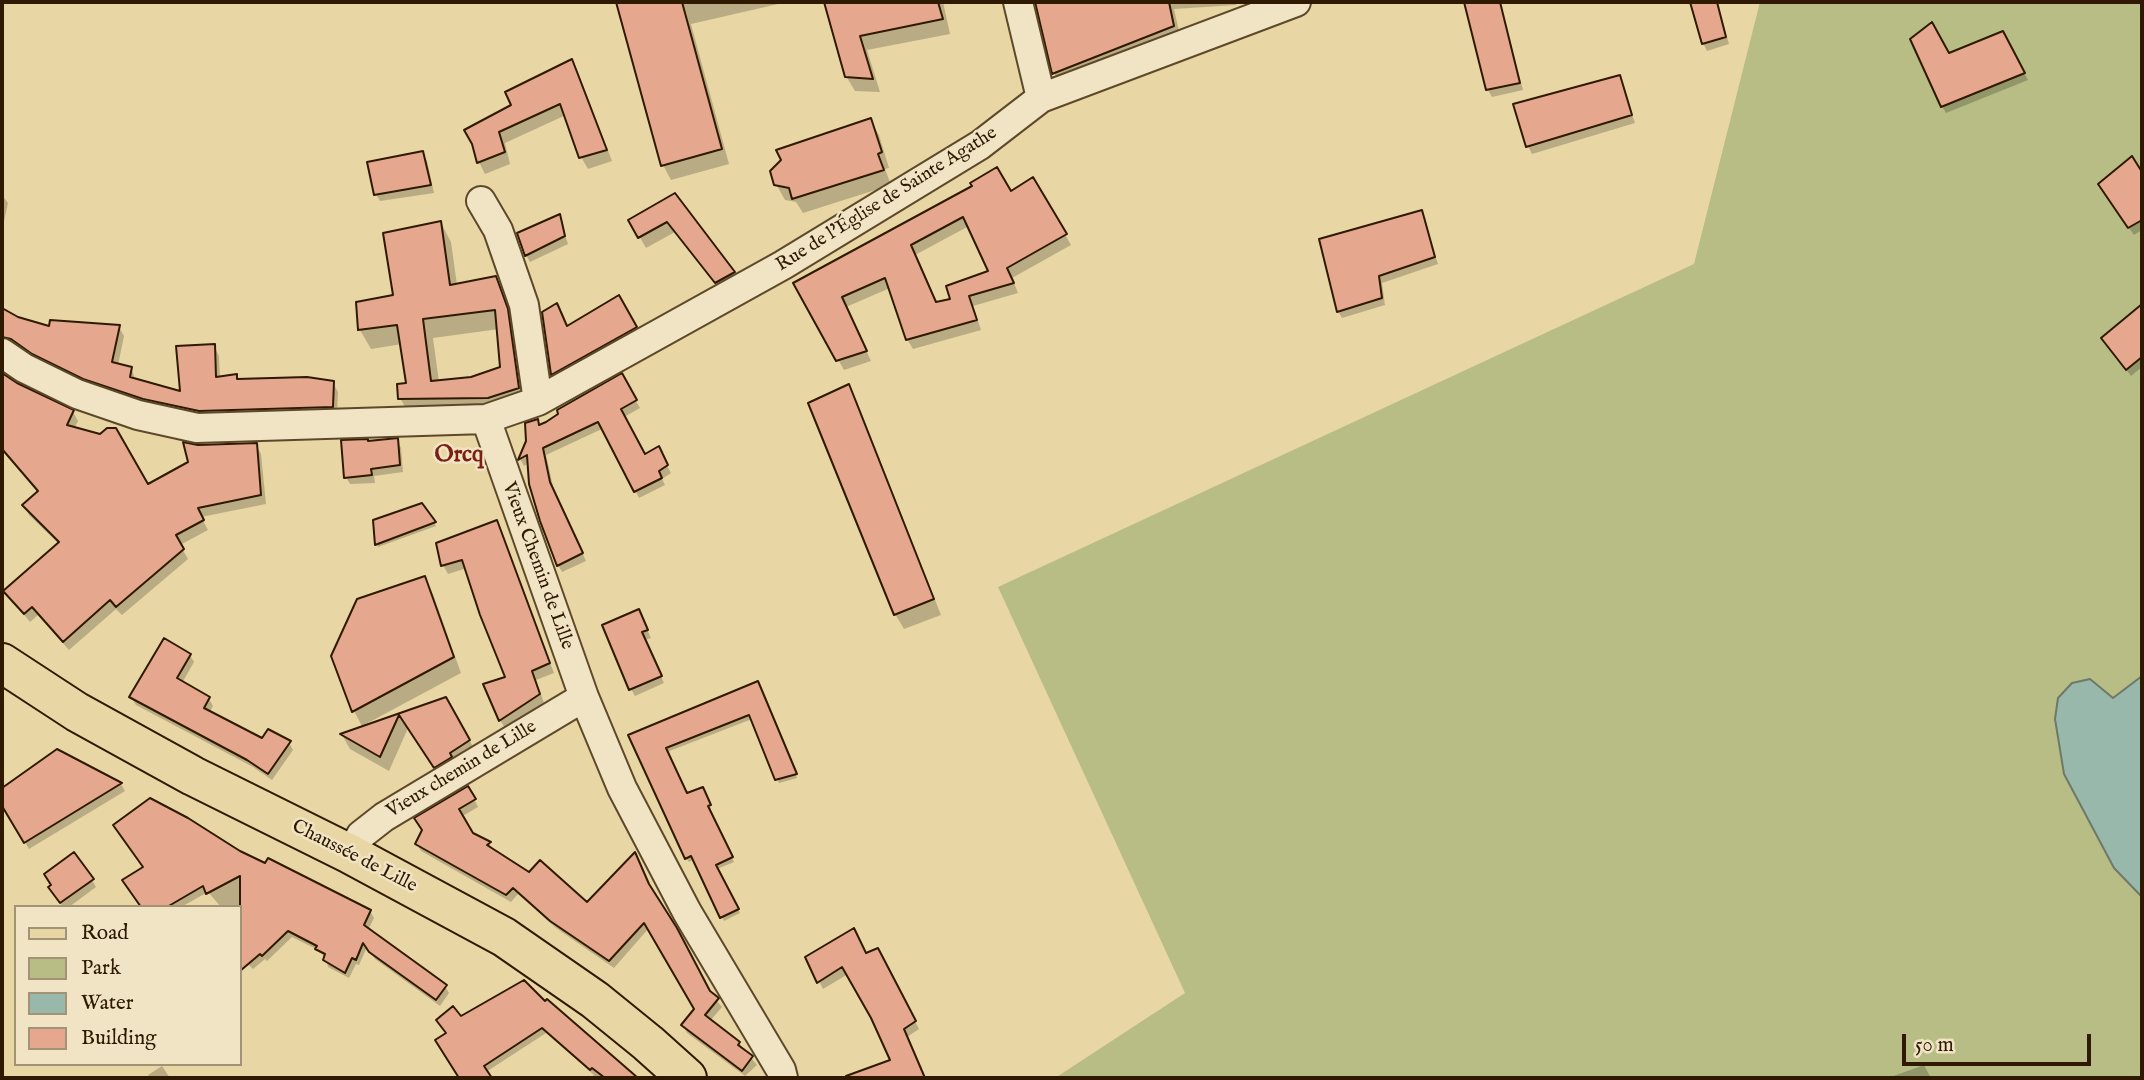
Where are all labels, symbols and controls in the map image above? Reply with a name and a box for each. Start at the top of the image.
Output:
street label: Rue de l'Église de Sainte Agathe [772,123,1002,277]
district label: Orcq [435,442,483,470]
street label: Vieux Chemin de Lille [496,479,578,653]
street label: Vieux chemin de Lille [383,716,541,824]
street label: Chaussée de Lille [288,816,420,898]
legend [14,905,242,1066]
text: Road [81,920,128,947]
text: Park [81,955,121,982]
text: Water [81,990,133,1017]
scale bar [1906,1020,2095,1064]
text: Building [81,1025,156,1052]
text: 50 m [1915,1032,1954,1059]

